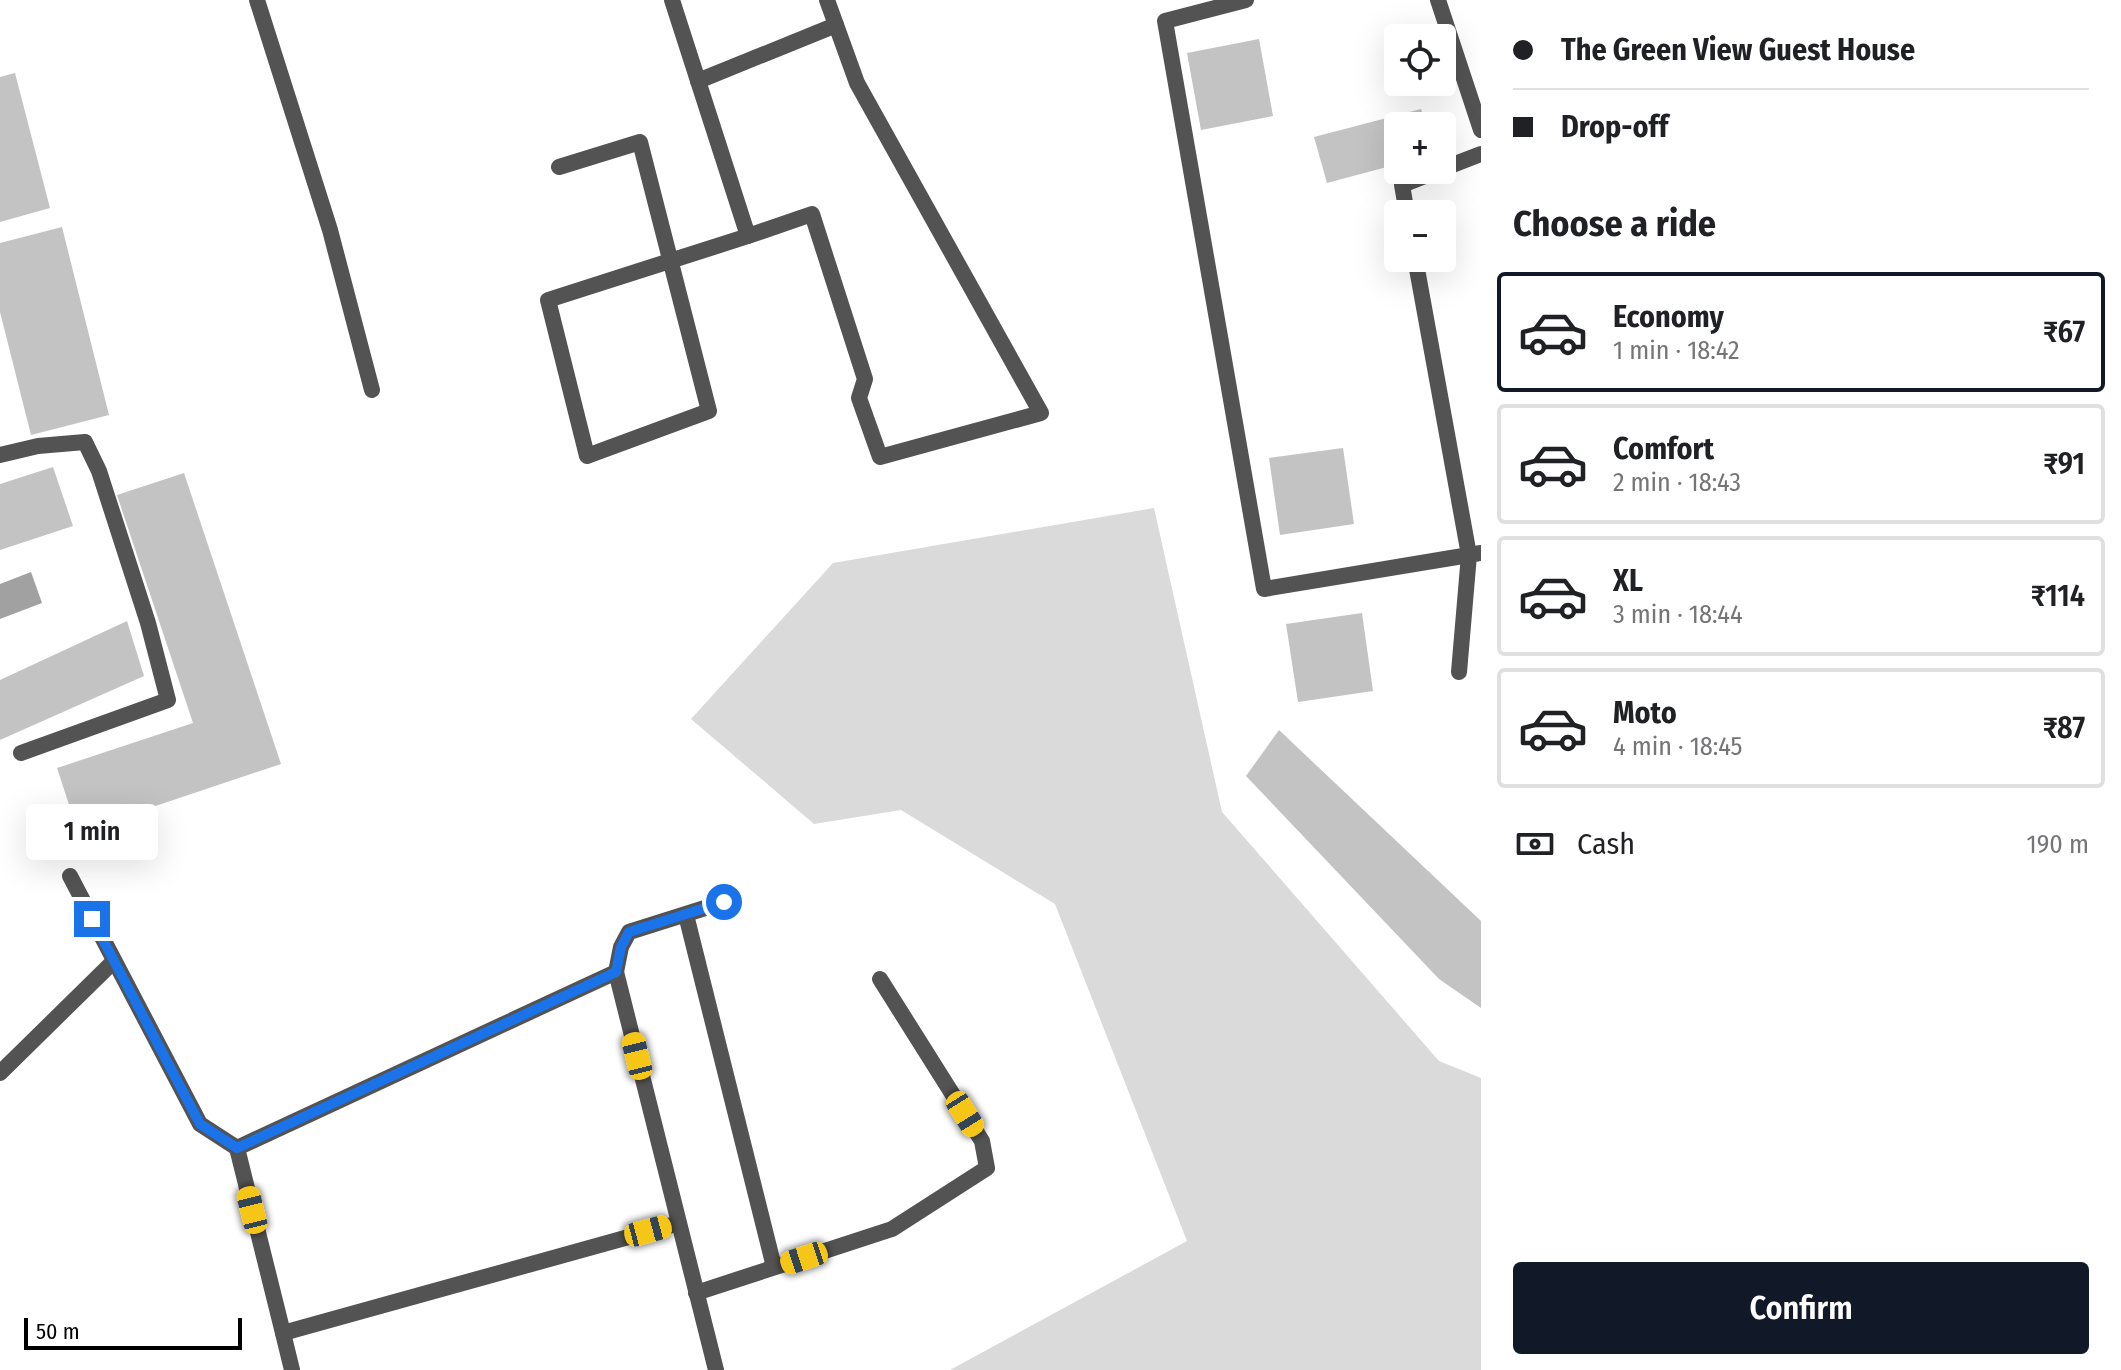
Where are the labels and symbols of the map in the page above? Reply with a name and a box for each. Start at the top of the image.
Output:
callout: 1 min [26,803,158,859]
route start [706,884,742,920]
route end [74,901,110,937]
car [620,1030,654,1082]
car [942,1087,988,1141]
car [235,1184,269,1236]
car [622,1213,674,1249]
car [777,1239,831,1277]
scale bar [24,1314,242,1350]

